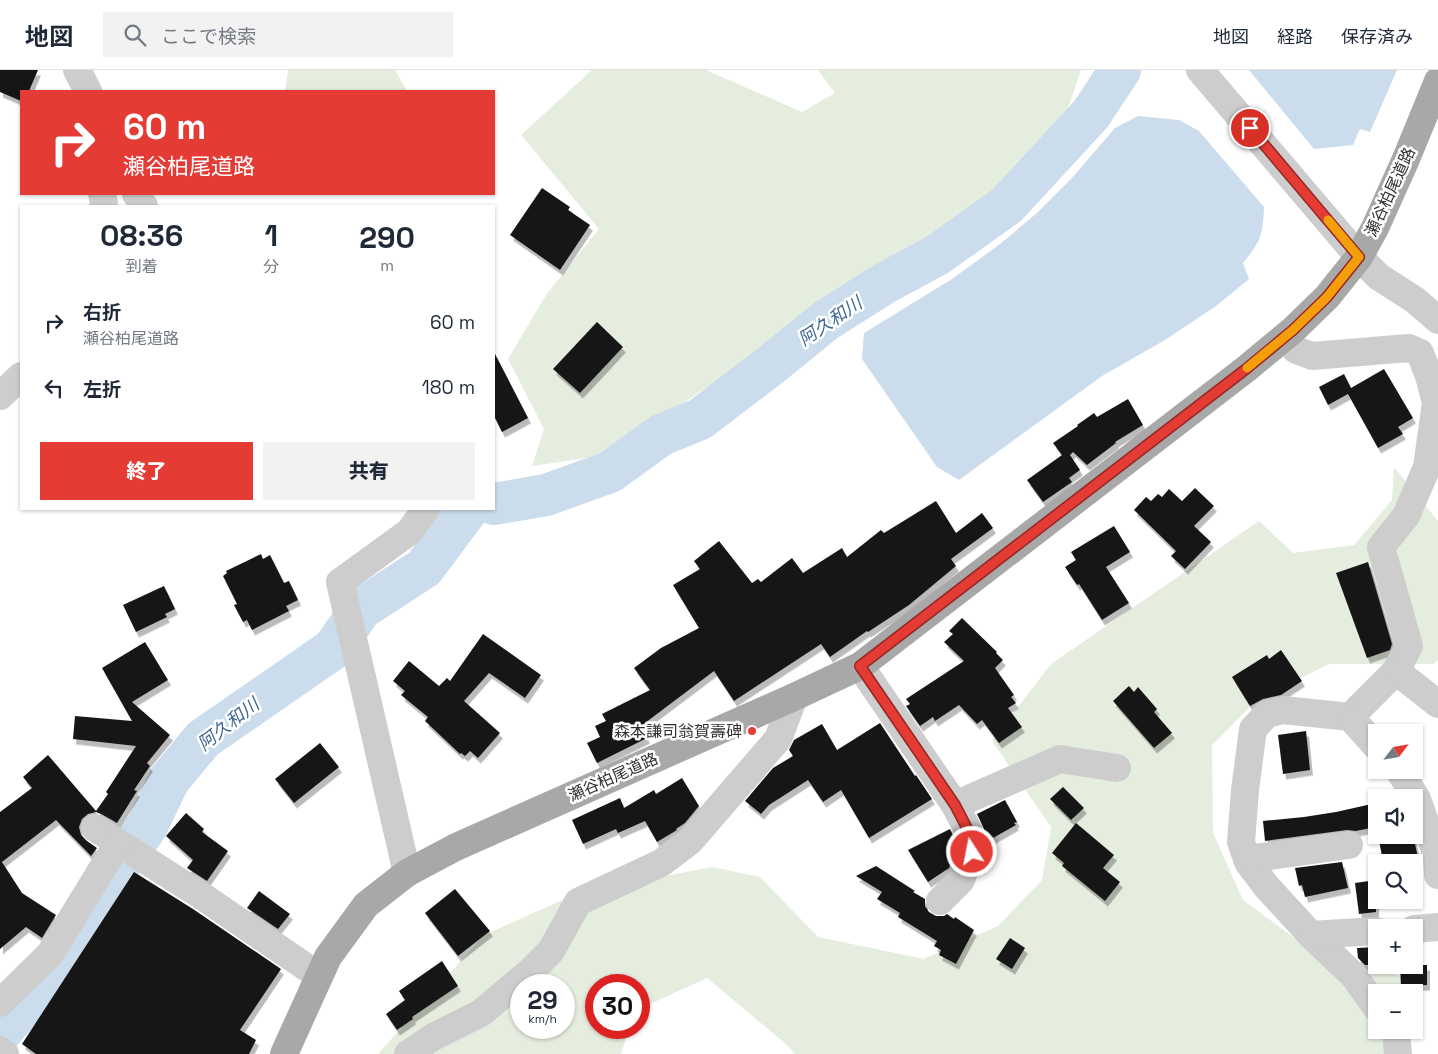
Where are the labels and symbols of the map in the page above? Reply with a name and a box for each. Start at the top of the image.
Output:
pin [1229,107,1271,149]
street label: 瀬谷柏尾道路 [1360,144,1420,240]
water label: 阿久和川 [794,290,868,351]
water label: 阿久和川 [193,692,265,755]
place label: 森本謙司翁賀壽碑 [614,721,742,742]
north arrow [1368,724,1422,779]
marker: 森本謙司翁賀壽碑 [746,725,758,737]
street label: 瀬谷柏尾道路 [565,748,661,806]
position arrow [945,825,997,877]
speed limit sign: 30 [585,974,650,1039]

